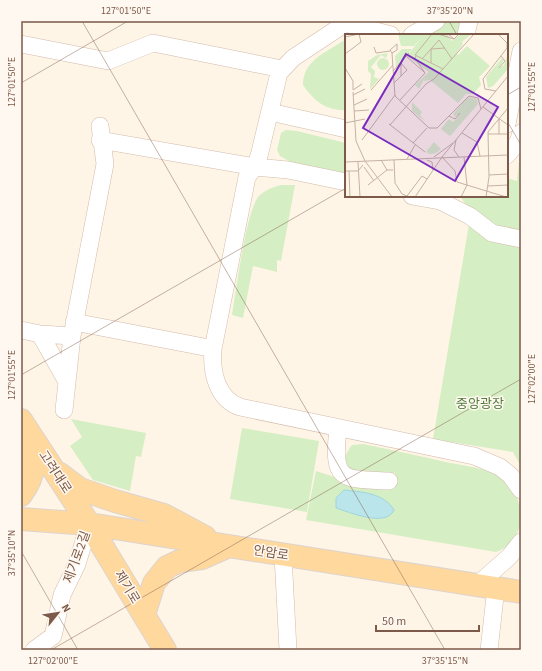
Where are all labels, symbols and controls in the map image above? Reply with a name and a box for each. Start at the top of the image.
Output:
text: 127°01'50"E [101,4,151,18]
text: 37°35'20"N [427,4,473,18]
inset map [345,34,508,197]
text: 127°01'50"E [5,57,19,107]
text: 127°01'55"E [525,62,539,112]
text: 127°01'55"E [5,350,19,400]
text: 127°02'00"E [525,354,539,404]
park label: 중앙광장 [456,395,504,413]
street label: 고려대로 [34,447,76,497]
street label: 제기로2길 [59,528,95,586]
text: 37°35'10"N [5,530,19,576]
street label: 안암로 [252,541,290,565]
street label: 제기로 [110,567,144,607]
north arrow [38,593,78,633]
text: N [58,601,75,615]
scale bar [376,607,479,633]
text: 50 m [382,613,406,630]
text: 127°02'00"E [28,654,78,668]
text: 37°35'15"N [422,654,468,668]

